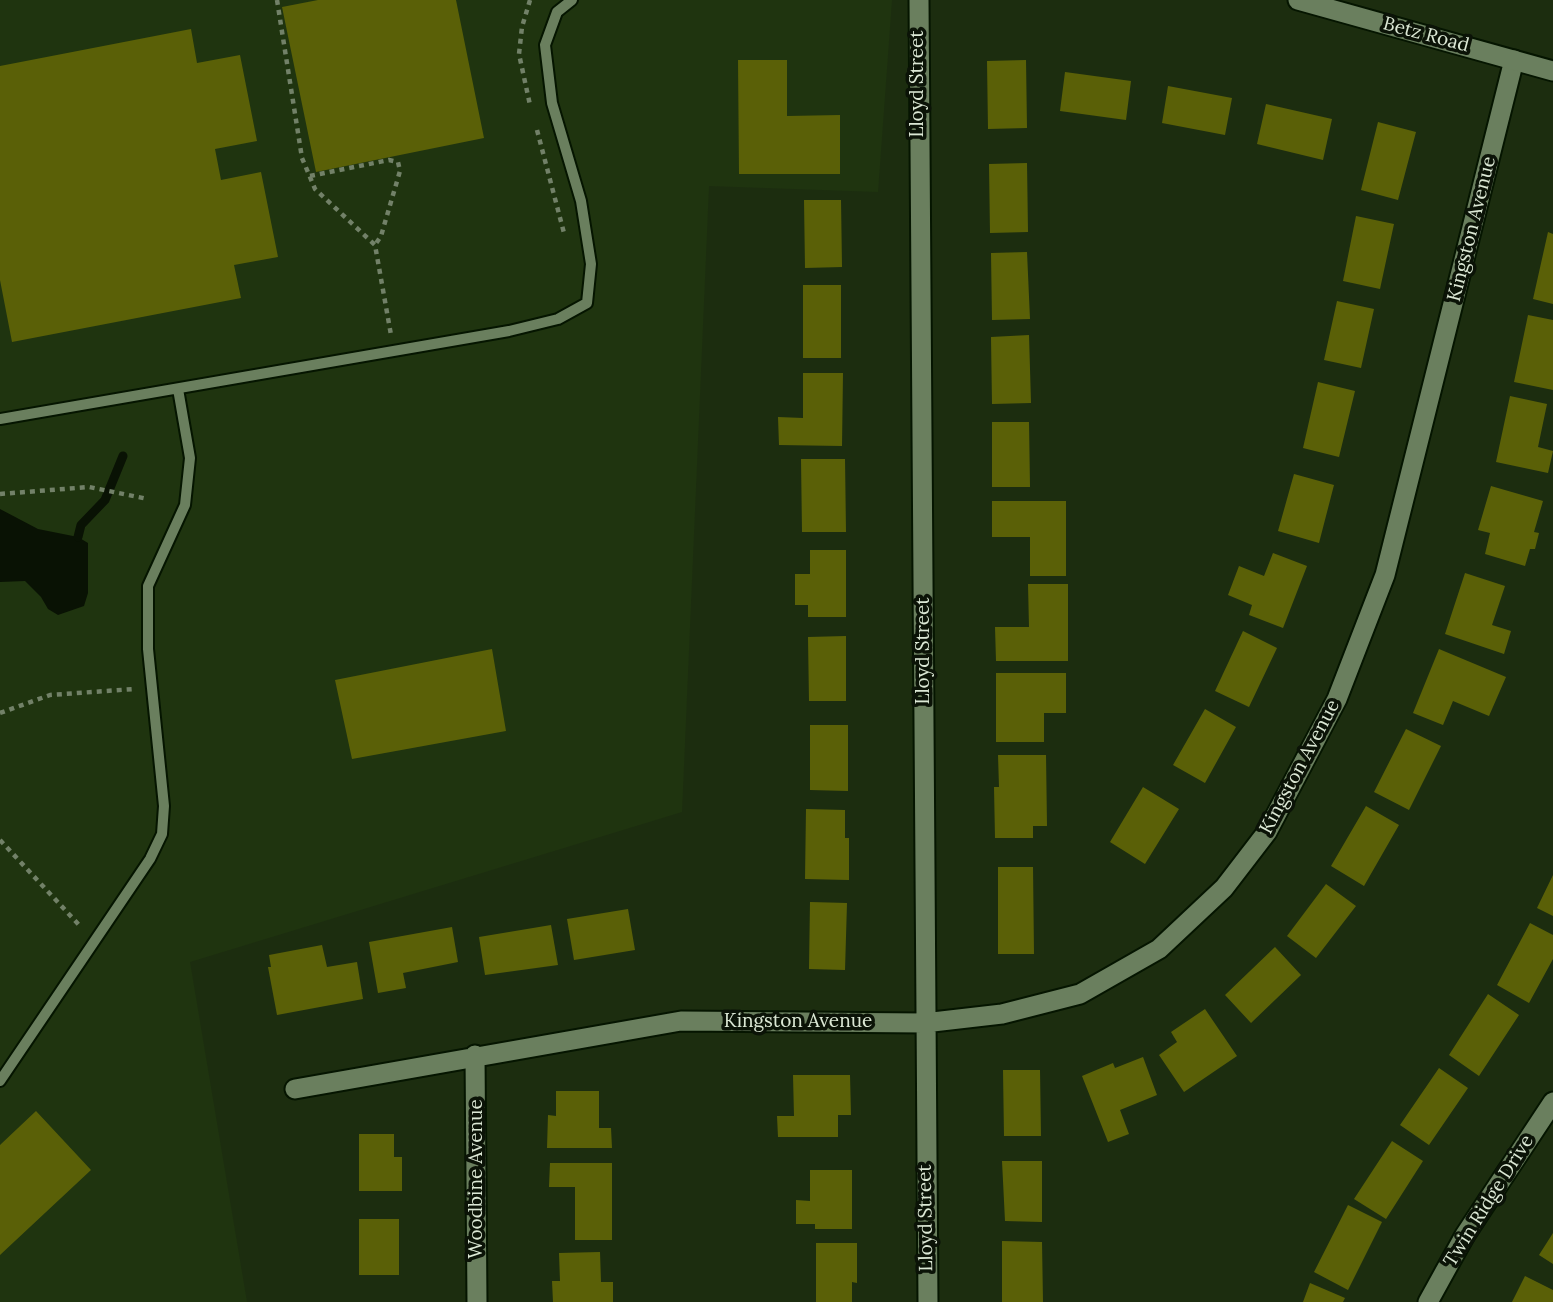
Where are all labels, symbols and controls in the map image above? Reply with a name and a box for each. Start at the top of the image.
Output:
street label: Betz Road [1380,13,1472,57]
street label: Lloyd Street [907,30,929,138]
street label: Kingston Avenue [1443,154,1501,304]
street label: Lloyd Street [913,597,935,705]
street label: Kingston Avenue [1255,696,1345,838]
street label: Kingston Avenue [724,1011,872,1033]
street label: Woodbine Avenue [466,1099,488,1259]
street label: Twin Ridge Drive [1439,1131,1539,1271]
street label: Lloyd Street [914,1164,938,1272]

